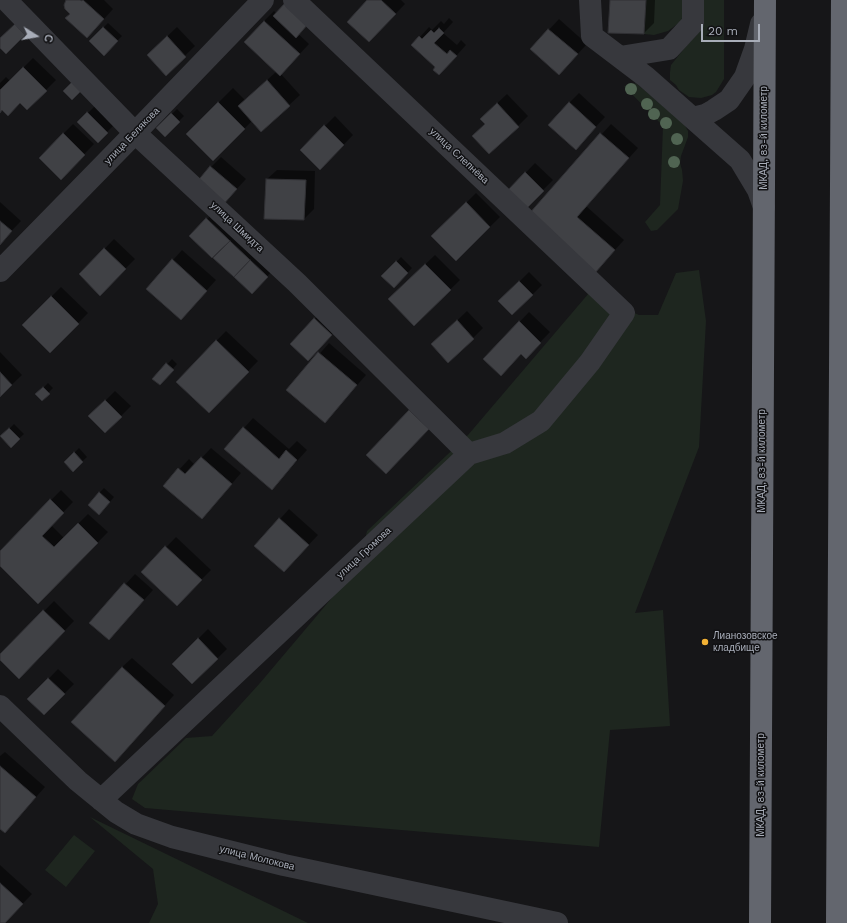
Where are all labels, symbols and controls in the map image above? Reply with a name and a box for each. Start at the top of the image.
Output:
north arrow [16,16,56,56]
scale bar [703,16,762,42]
text: 20 m [708,24,738,38]
text: С [41,33,55,44]
street label: МКАД, 83-й километр [758,86,770,190]
street label: улица Белякова [102,105,162,167]
street label: улица Слепнёва [427,125,491,187]
street label: улица Шмидта [208,199,266,255]
street label: МКАД, 83-й километр [756,409,768,513]
street label: улица Громова [334,525,394,581]
place label: Лианозовское кладбище [713,630,778,654]
marker: Лианозовское кладбище [700,637,710,647]
street label: МКАД, 83-й километр [755,733,767,837]
street label: улица Молокова [218,843,296,873]

